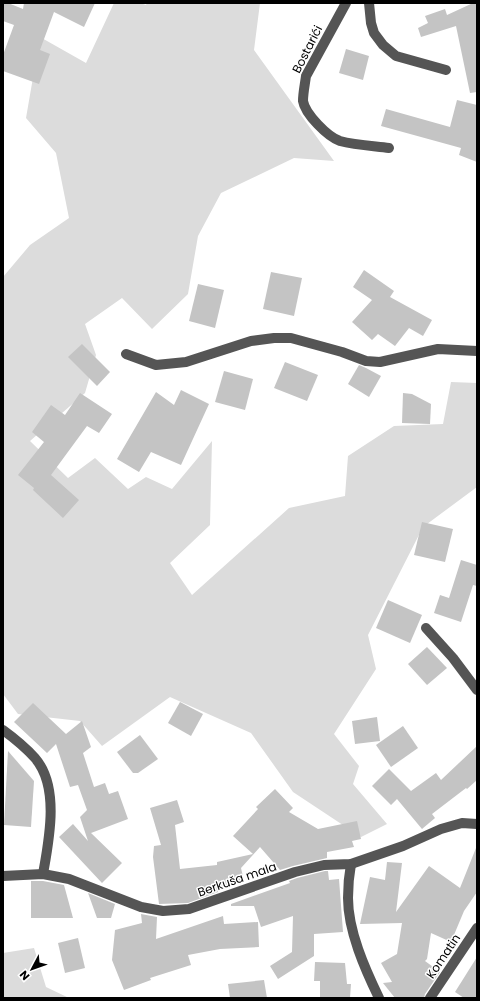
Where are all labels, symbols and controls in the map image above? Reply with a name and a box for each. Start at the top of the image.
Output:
street label: Bostarići [288,22,326,76]
street label: Berkuša mala [195,858,279,900]
street label: Komatin [422,930,464,982]
north arrow [12,949,52,989]
text: N [16,967,33,984]

